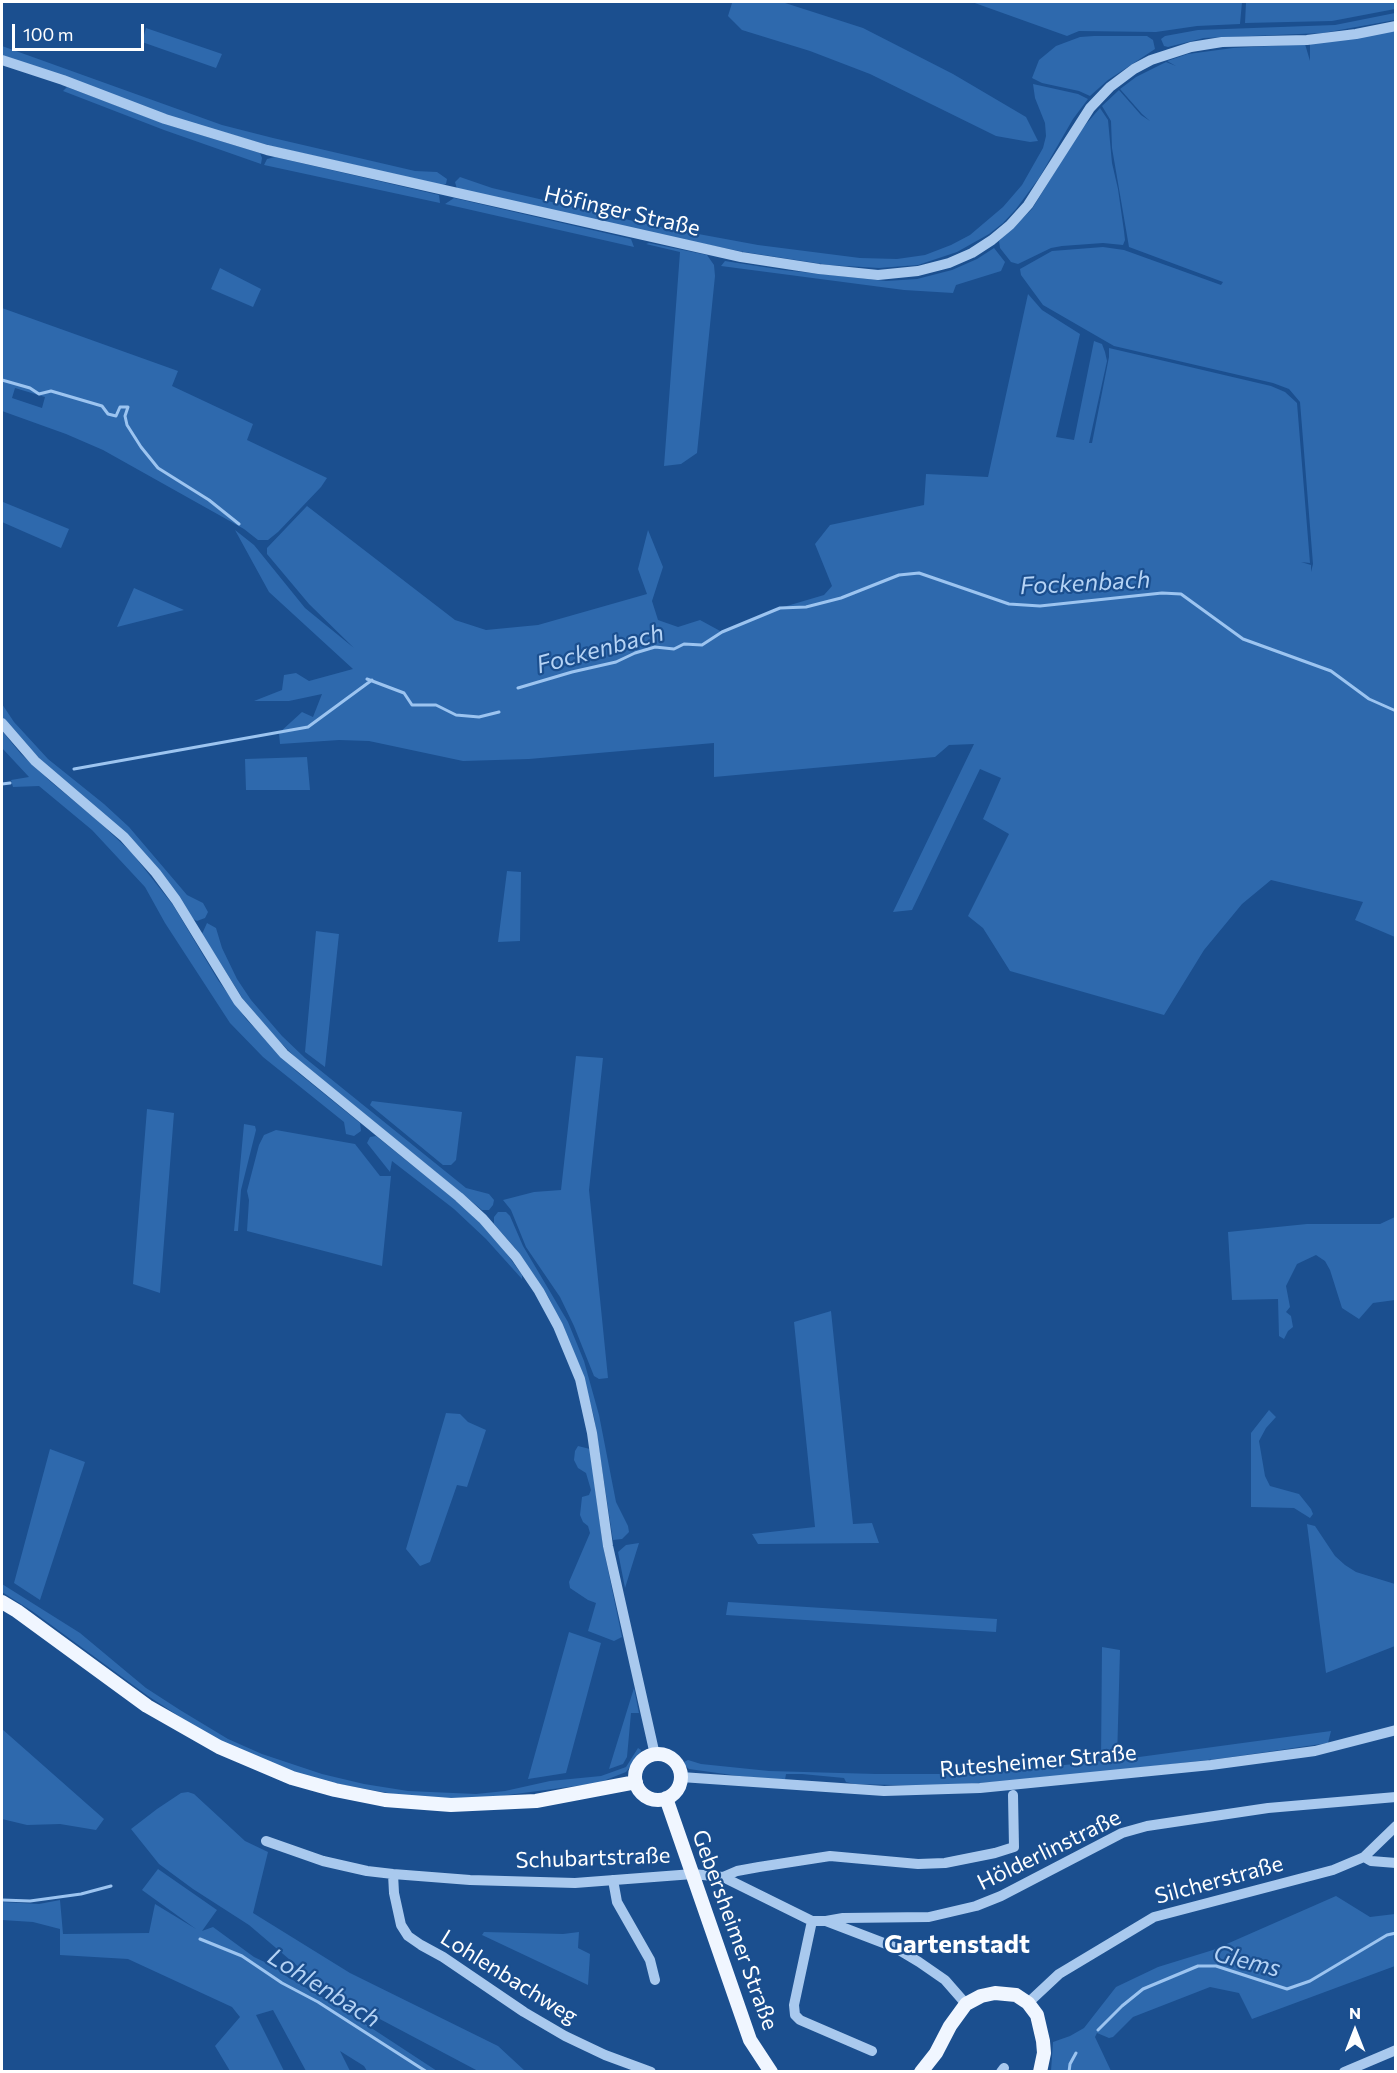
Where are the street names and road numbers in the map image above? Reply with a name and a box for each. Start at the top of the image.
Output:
street label: Höfinger Straße [541,180,703,242]
street label: Rutesheimer Straße [938,1739,1138,1783]
street label: Hölderlinstraße [973,1804,1125,1896]
street label: Gebersheimer Straße [686,1826,784,2034]
street label: Schubartstraße [515,1842,671,1874]
street label: Silcherstraße [1152,1850,1286,1910]
street label: Lohlenbachweg [436,1924,582,2030]

